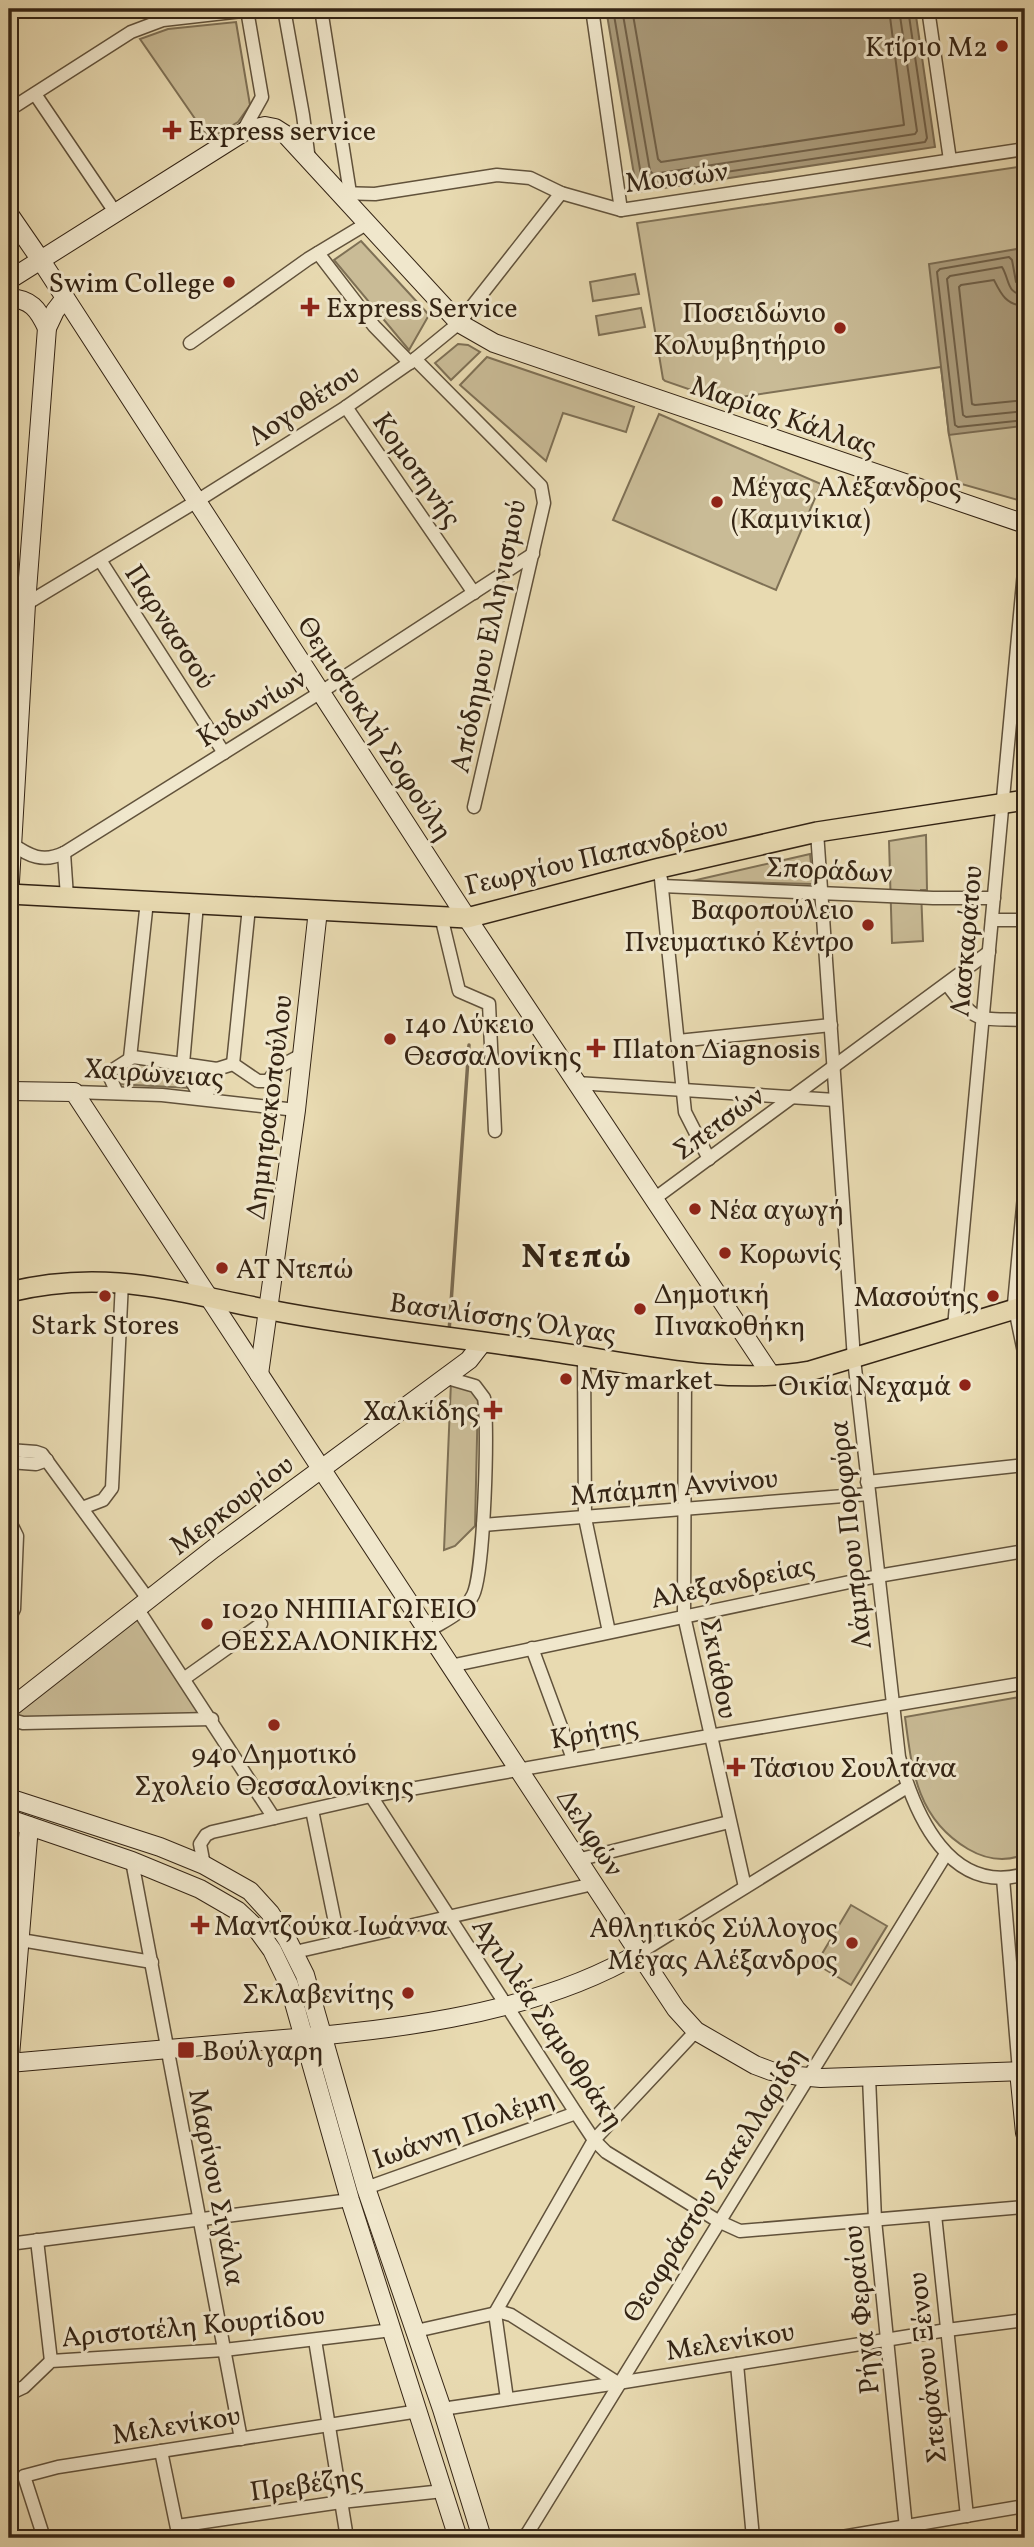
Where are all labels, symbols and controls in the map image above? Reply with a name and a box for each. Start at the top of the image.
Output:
place label: Κτίριο Μ2 [865,29,988,68]
marker: Κτίριο Μ2 [994,38,1010,54]
place label: Express service [188,113,376,152]
marker: Express service [162,120,182,140]
street label: Μουσών [623,153,730,204]
place label: Swim College [49,265,215,304]
marker: Swim College [221,274,237,290]
place label: Express Service [326,290,518,329]
place label: Ποσειδώνιο Κολυμβητήριο [653,295,826,366]
marker: Express Service [300,297,320,317]
marker: Ποσειδώνιο Κολυμβητήριο [832,320,848,336]
street label: Λογοθέτου [241,355,368,457]
street label: Μαρίας Κάλλας [685,367,881,467]
street label: Κομοτηνής [362,405,470,536]
place label: Μέγας Αλέξανδρος (Καμινίκια) [731,469,961,540]
marker: Μέγας Αλέξανδρος (Καμινίκια) [709,494,725,510]
street label: Απόδημου Ελληνισμού [441,496,537,777]
street label: Παρνασσού [114,557,224,697]
street label: Θεμιστοκλή Σοφούλη [287,609,461,849]
street label: Κυδωνίων [190,660,315,758]
street label: Γεωργίου Παπανδρέου [461,808,732,907]
street label: Σποράδων [765,849,894,894]
street label: Λασκαράτου [941,864,994,1018]
place label: Βαφοπούλειο Πνευματικό Κέντρο [624,892,854,963]
marker: Βαφοπούλειο Πνευματικό Κέντρο [860,917,876,933]
street label: Δημητρακοπούλου [237,993,304,1222]
place label: 14ο Λύκειο Θεσσαλονίκης [404,1006,582,1077]
marker: 14ο Λύκειο Θεσσαλονίκης [382,1031,398,1047]
place label: Πlaton Δiagnosis [612,1031,821,1070]
marker: Πlaton Δiagnosis [586,1038,606,1058]
street label: Χαιρώνειας [83,1050,225,1099]
street label: Σπετσών [666,1077,773,1170]
place label: Νέα αγωγή [709,1192,844,1231]
marker: Νέα αγωγή [687,1201,703,1217]
district label: Ντεπώ [521,1234,633,1282]
place label: Κορωνίς [739,1236,841,1275]
marker: Κορωνίς [717,1245,733,1261]
place label: ΑΤ Ντεπώ [236,1251,353,1290]
marker: ΑΤ Ντεπώ [214,1260,230,1276]
place label: Δημοτική Πινακοθήκη [654,1276,806,1347]
place label: Μασούτης [854,1279,979,1318]
street label: Βασιλίσσης Όλγας [387,1284,618,1355]
marker: Stark Stores [97,1288,113,1304]
marker: Μασούτης [985,1288,1001,1304]
marker: Δημοτική Πινακοθήκη [632,1301,648,1317]
place label: Stark Stores [31,1307,179,1346]
place label: My market [580,1362,713,1401]
place label: Οικία Νεχαμά [778,1368,951,1407]
marker: My market [558,1371,574,1387]
marker: Οικία Νεχαμά [957,1377,973,1393]
place label: Χαλκίδης [363,1393,479,1432]
marker: Χαλκίδης [485,1402,501,1418]
street label: Λάμπρου Πορφύρα [820,1418,883,1651]
street label: Μερκουρίου [162,1446,303,1566]
street label: Μπάμπη Αννίνου [569,1460,780,1517]
street label: Αλεξανδρείας [647,1547,818,1620]
place label: 102ο ΝΗΠΙΑΓΩΓΕΙΟ ΘΕΣΣΑΛΟΝΙΚΗΣ [221,1591,477,1662]
street label: Σκιάθου [689,1615,746,1722]
marker: 102ο ΝΗΠΙΑΓΩΓΕΙΟ ΘΕΣΣΑΛΟΝΙΚΗΣ [199,1616,215,1632]
street label: Κρήτης [548,1707,641,1760]
marker: 94ο Δημοτικό Σχολείο Θεσσαλονίκης [266,1717,282,1733]
place label: 94ο Δημοτικό Σχολείο Θεσσαλονίκης [134,1736,414,1807]
place label: Τάσιου Σουλτάνα [750,1750,957,1789]
marker: Τάσιου Σουλτάνα [728,1759,744,1775]
street label: Δελφών [546,1782,632,1885]
place label: Μαντζούκα Ιωάννα [214,1908,448,1947]
street label: Αχιλλέα Σαμοθράκη [461,1910,633,2138]
place label: Αθλητικός Σύλλογος Μέγας Αλέξανδρος [589,1910,838,1981]
marker: Μαντζούκα Ιωάννα [192,1917,208,1933]
marker: Αθλητικός Σύλλογος Μέγας Αλέξανδρος [844,1935,860,1951]
place label: Σκλαβενίτης [242,1976,394,2015]
marker: Σκλαβενίτης [400,1985,416,2001]
place label: Βούλγαρη [202,2033,324,2072]
marker: Βούλγαρη [176,2040,196,2060]
street label: Θεοφράστου Σακελλαρίδη [614,2040,816,2331]
street label: Ιωάννη Πολέμη [368,2078,560,2180]
street label: Μαρίνου Σιγάλα [177,2086,254,2290]
street label: Ρήγα Φεραίου [834,2223,891,2396]
street label: Στεφάνου Ξένου [899,2270,958,2465]
street label: Αριστοτέλη Κουρτίδου [60,2297,326,2358]
street label: Μελενίκου [663,2313,797,2372]
street label: Μελενίκου [109,2397,243,2456]
street label: Πρεβέζης [247,2458,365,2513]

